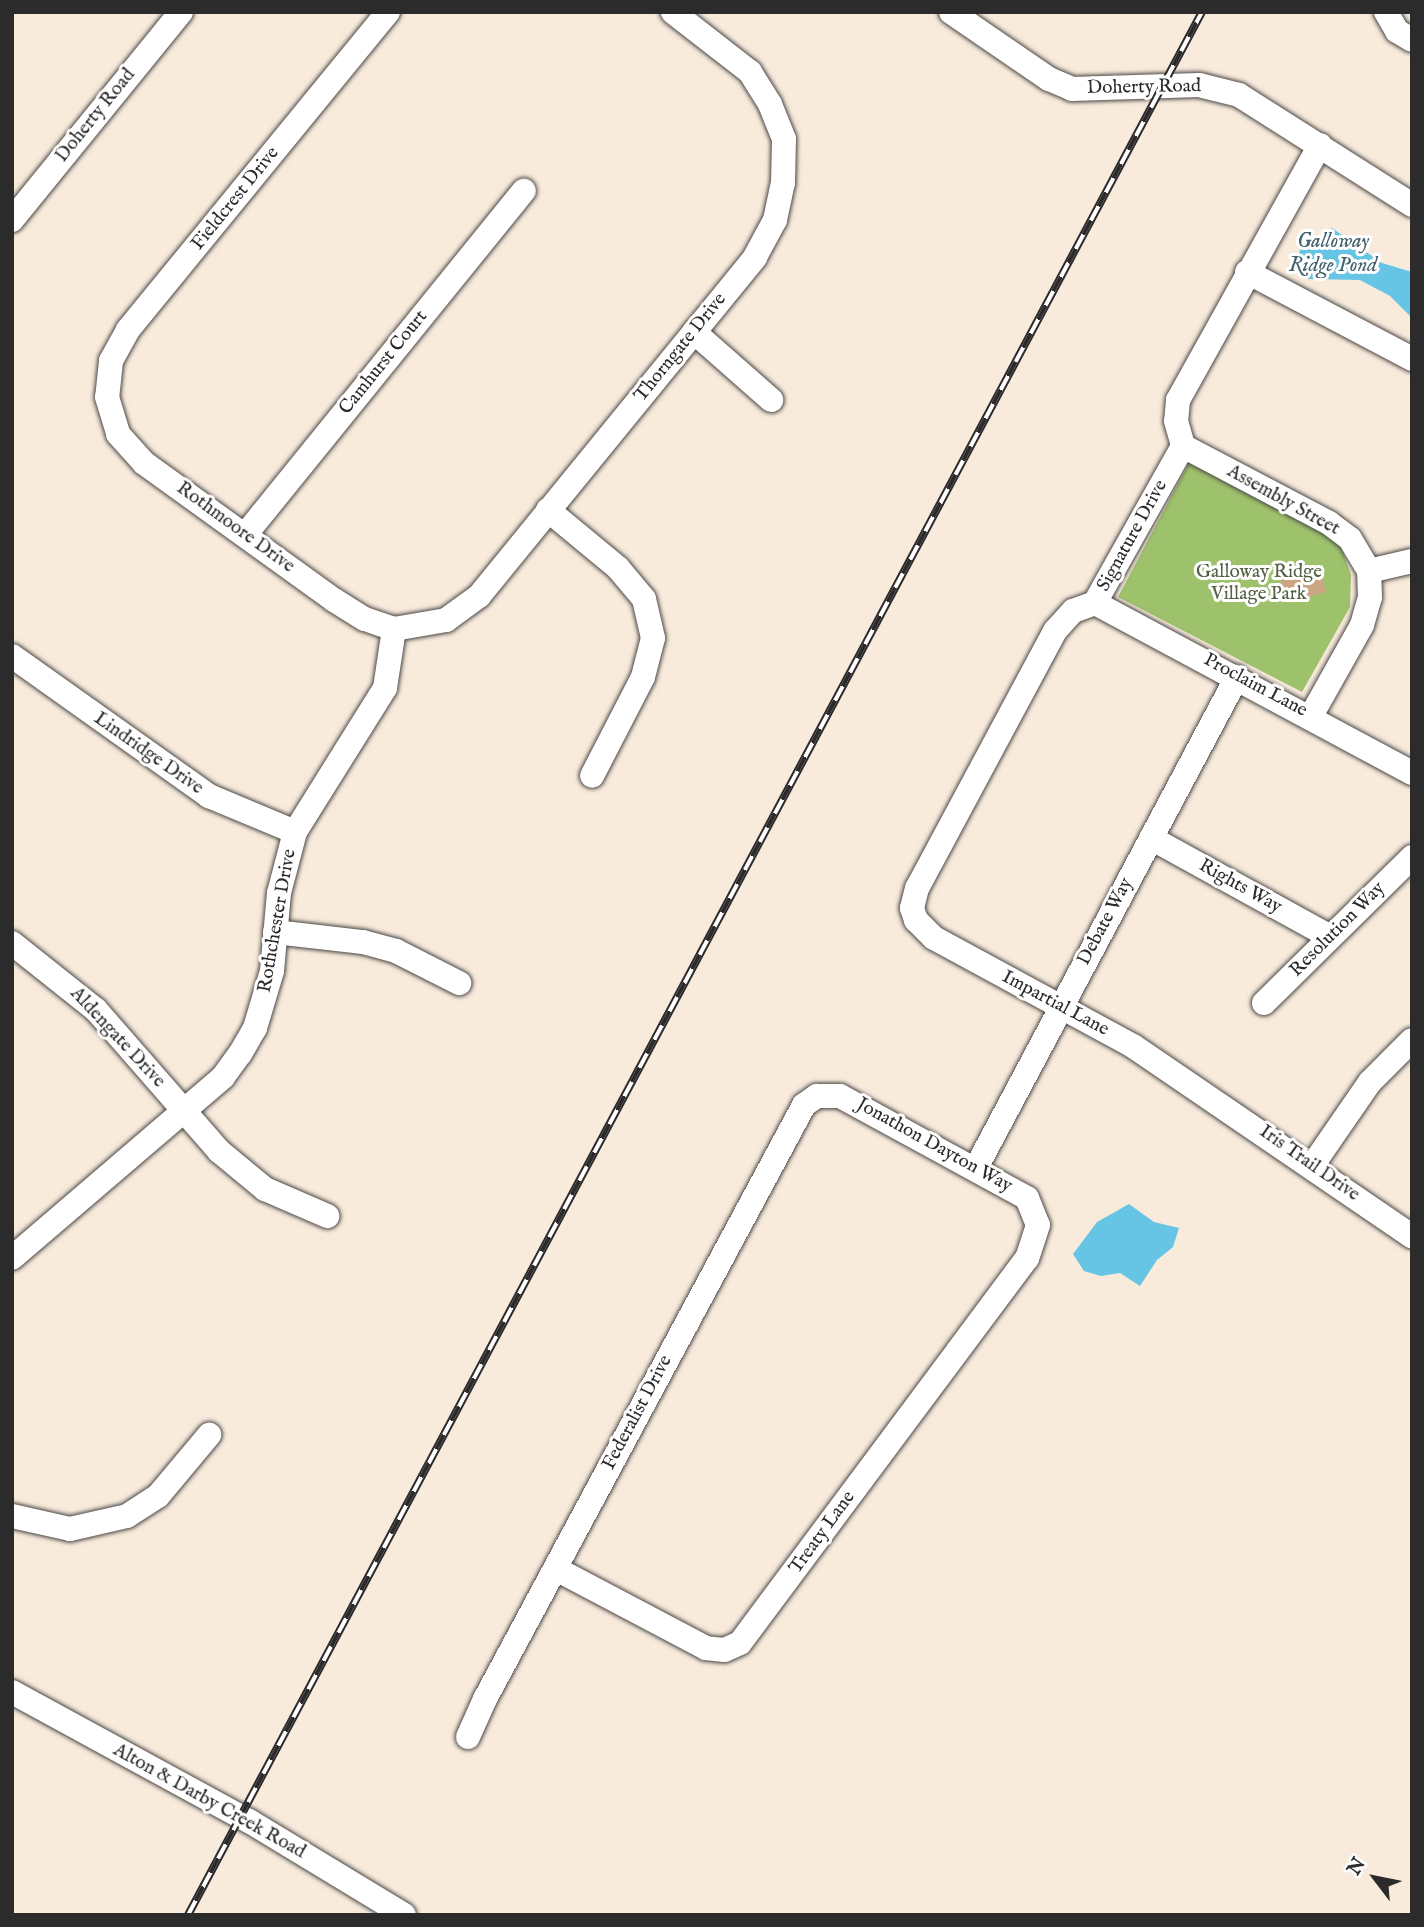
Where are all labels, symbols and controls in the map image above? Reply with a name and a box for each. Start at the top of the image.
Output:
street label: Doherty Road [51,64,141,168]
street label: Doherty Road [1087,76,1201,100]
street label: Fieldcrest Drive [187,143,285,255]
water label: Galloway Ridge Pond [1289,229,1377,279]
street label: Thorngate Drive [630,289,732,407]
street label: Camhurst Court [335,306,433,420]
street label: Assembly Street [1223,461,1343,541]
street label: Signature Drive [1093,476,1173,596]
street label: Rothmoore Drive [172,478,298,578]
park label: Galloway Ridge Village Park [1196,562,1322,606]
street label: Proclaim Lane [1199,649,1311,723]
street label: Lindridge Drive [89,708,207,800]
street label: Rothchester Drive [254,847,302,995]
street label: Rights Way [1194,855,1286,919]
street label: Debate Way [1073,874,1139,970]
street label: Resolution Way [1286,878,1390,982]
street label: Impartial Lane [998,966,1112,1042]
street label: Aldengate Drive [65,983,169,1093]
street label: Jonathon Dayton Way [852,1094,1016,1198]
street label: Iris Trail Drive [1254,1121,1364,1207]
street label: Federalist Drive [598,1352,678,1474]
street label: Treaty Lane [785,1487,861,1579]
street label: Alton & Darby Creek Road [109,1740,309,1864]
north arrow [1340,1843,1410,1913]
text: N [1343,1854,1372,1880]

